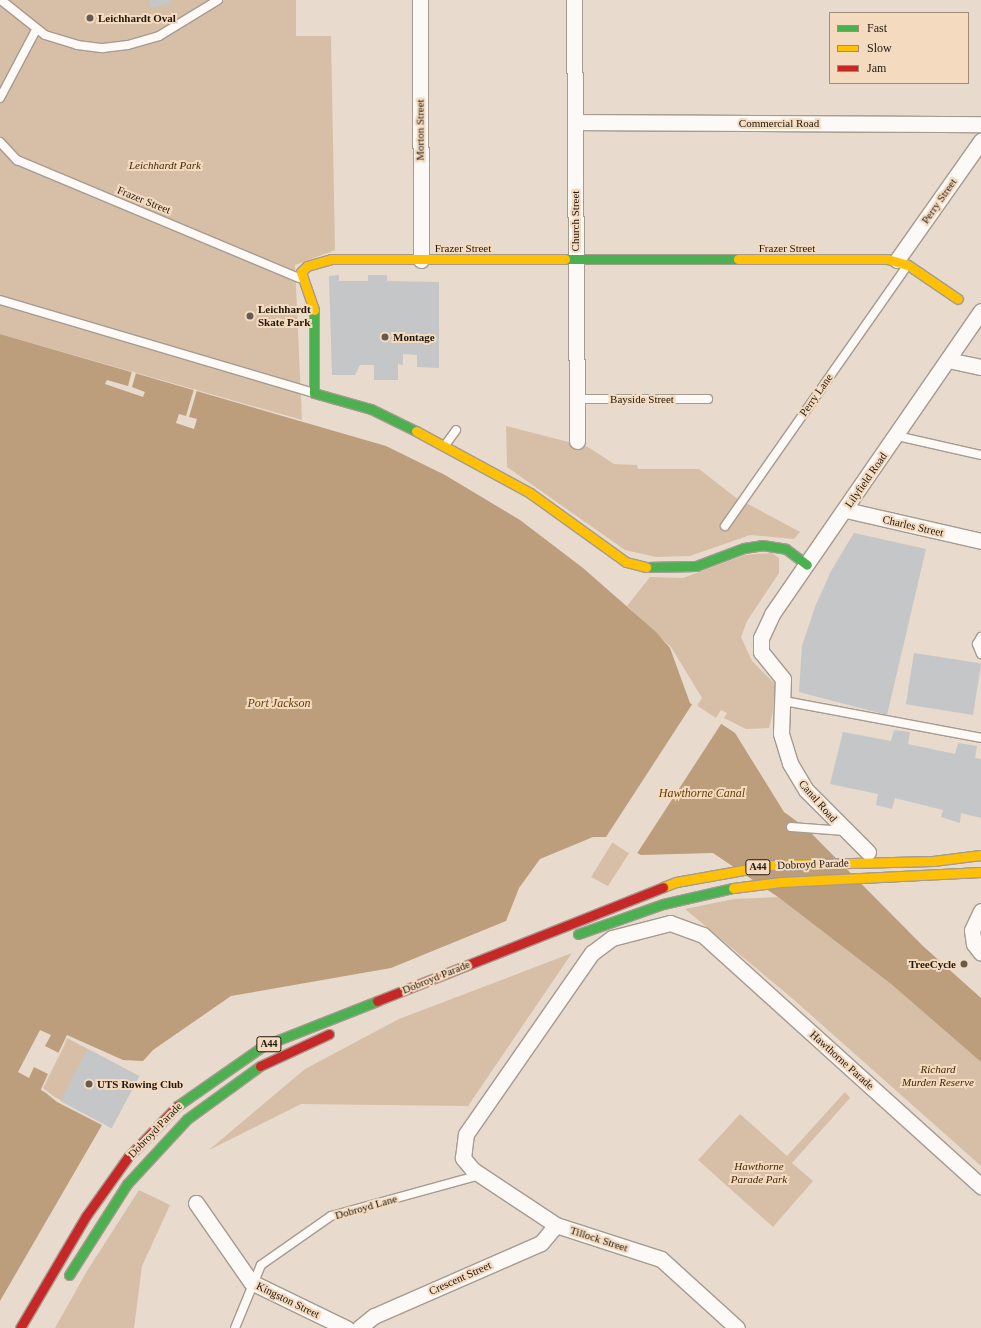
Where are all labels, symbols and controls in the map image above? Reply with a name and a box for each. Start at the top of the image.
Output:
place label: Leichhardt Oval [98,11,176,25]
legend [829,12,969,84]
marker: Leichhardt Oval [85,13,95,23]
text: Fast [867,21,887,35]
text: Slow [867,41,892,55]
text: Jam [867,61,886,75]
street label: Morton Street [413,99,427,161]
street label: Commercial Road [739,116,819,130]
park label: Leichhardt Park [129,158,201,172]
street label: Perry Street [919,176,959,226]
street label: Frazer Street [115,183,173,217]
street label: Church Street [568,191,582,251]
street label: Frazer Street [435,241,491,255]
street label: Frazer Street [759,241,815,255]
place label: Leichhardt Skate Park [258,303,311,329]
marker: Leichhardt Skate Park [245,311,255,321]
place label: Montage [393,330,435,344]
marker: Montage [380,332,390,342]
street label: Perry Lane [797,371,835,419]
street label: Bayside Street [610,392,674,406]
street label: Lilyfield Road [842,450,890,510]
street label: Charles Street [881,513,945,539]
water label: Port Jackson [248,697,310,711]
street label: Canal Road [796,777,840,825]
water label: Hawthorne Canal [659,787,745,801]
street label: Dobroyd Parade [777,856,849,872]
road number: A44 [745,859,771,875]
street label: Dobroyd Parade [400,957,472,997]
place label: TreeCycle [909,957,956,971]
marker: TreeCycle [959,959,969,969]
street label: Hawthorne Parade [807,1028,877,1092]
road number: A44 [256,1036,282,1052]
park label: Richard Murden Reserve [902,1063,974,1089]
place label: UTS Rowing Club [97,1077,183,1091]
marker: UTS Rowing Club [84,1079,94,1089]
street label: Dobroyd Parade [125,1100,185,1160]
park label: Hawthorne Parade Park [731,1160,787,1186]
street label: Dobroyd Lane [333,1192,399,1222]
street label: Tillock Street [569,1223,629,1255]
street label: Crescent Street [427,1258,493,1298]
street label: Kingston Street [254,1279,322,1321]

